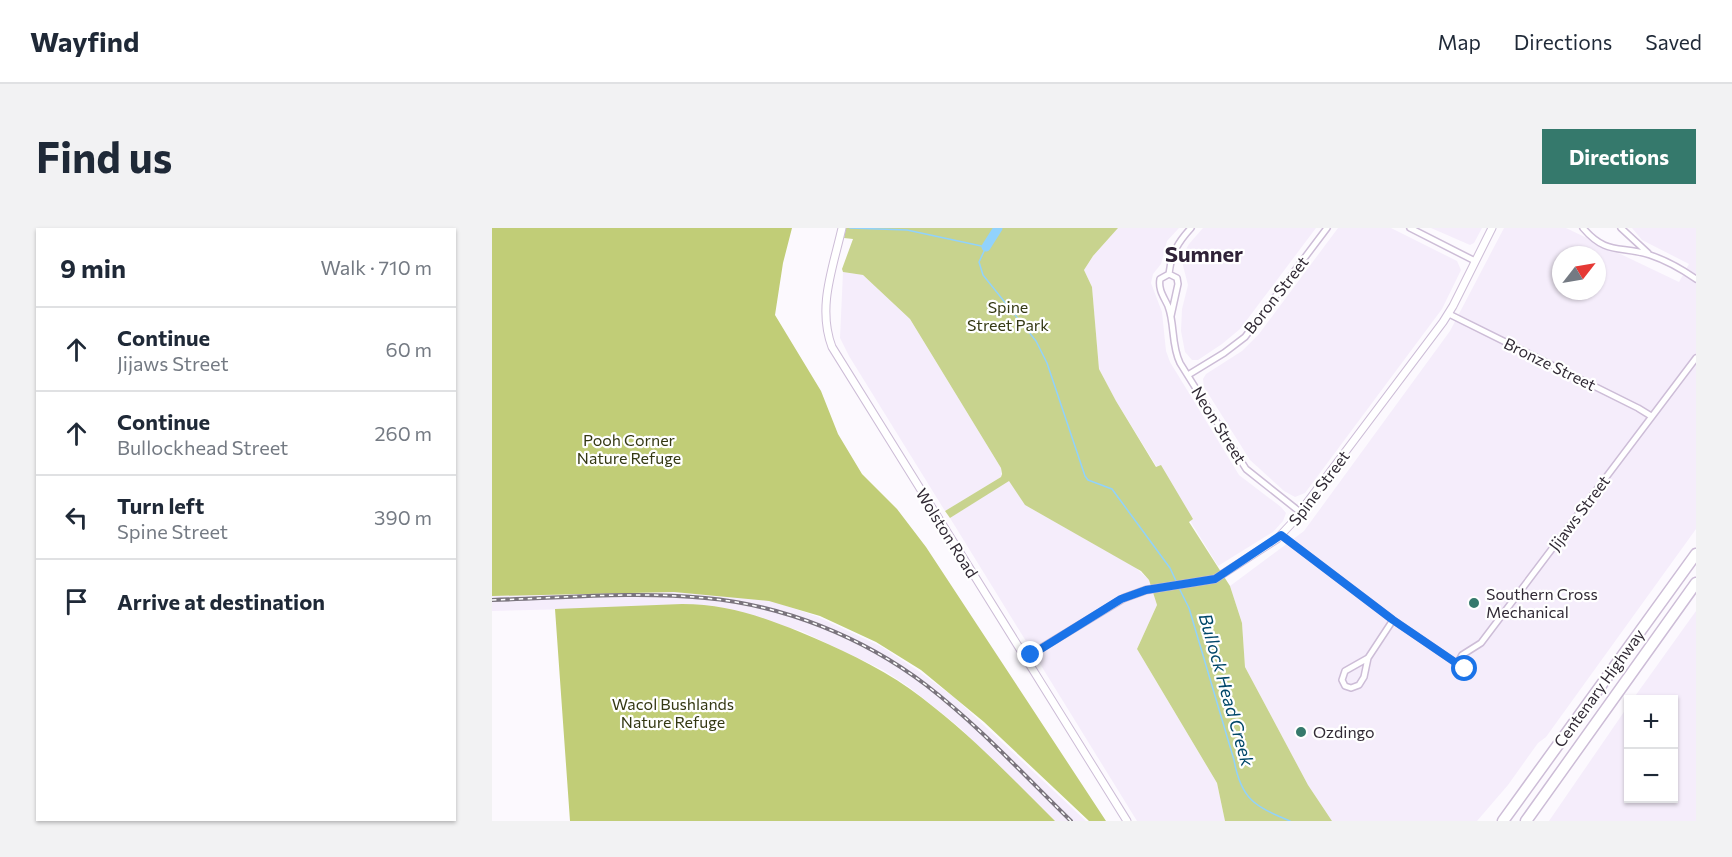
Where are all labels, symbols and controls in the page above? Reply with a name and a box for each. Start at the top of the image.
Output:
text: Wayfind [30,24,139,58]
text: Map [1438,29,1481,54]
text: Directions [1514,29,1612,54]
text: Saved [1645,29,1702,54]
button: Directions [1542,129,1696,184]
text: Find us [36,130,172,182]
district label: Sumner [1165,240,1243,267]
north arrow [1552,246,1606,300]
text: 9 min [60,252,126,283]
street label: Boron Street [1239,252,1312,337]
text: Walk · 710 m [320,255,432,279]
park label: Spine Street Park [967,297,1049,334]
text: Continue [117,324,210,351]
icon: ahead [60,333,93,366]
street label: Bronze Street [1501,333,1600,394]
text: 60 m [386,337,432,361]
text: Jijaws Street [117,351,229,375]
street label: Neon Street [1188,383,1251,467]
text: Continue [117,408,210,435]
icon: ahead [60,417,93,450]
text: 260 m [374,421,432,445]
park label: Pooh Corner Nature Refuge [577,430,681,467]
text: Bullockhead Street [117,435,288,459]
street label: Spine Street [1284,446,1353,529]
street label: Jijaws Street [1544,471,1613,554]
street label: Wolston Road [912,485,982,581]
text: Turn left [117,492,204,519]
icon: left [60,501,93,534]
text: 390 m [374,505,432,529]
text: Spine Street [117,519,228,543]
place label: Southern Cross Mechanical [1486,584,1598,621]
icon: arrive [60,585,93,618]
text: Arrive at destination [117,588,325,615]
marker: Southern Cross Mechanical [1467,596,1481,610]
water label: Bullock Head Creek [1195,611,1260,770]
street label: Centenary Highway [1549,625,1648,751]
route end [1017,641,1043,667]
route start [1451,655,1477,681]
park label: Wacol Bushlands Nature Refuge [612,694,734,731]
map controls [1624,695,1678,803]
button: + [1624,695,1678,749]
place label: Ozdingo [1313,722,1375,741]
marker: Ozdingo [1294,725,1308,739]
button: − [1624,749,1678,803]

